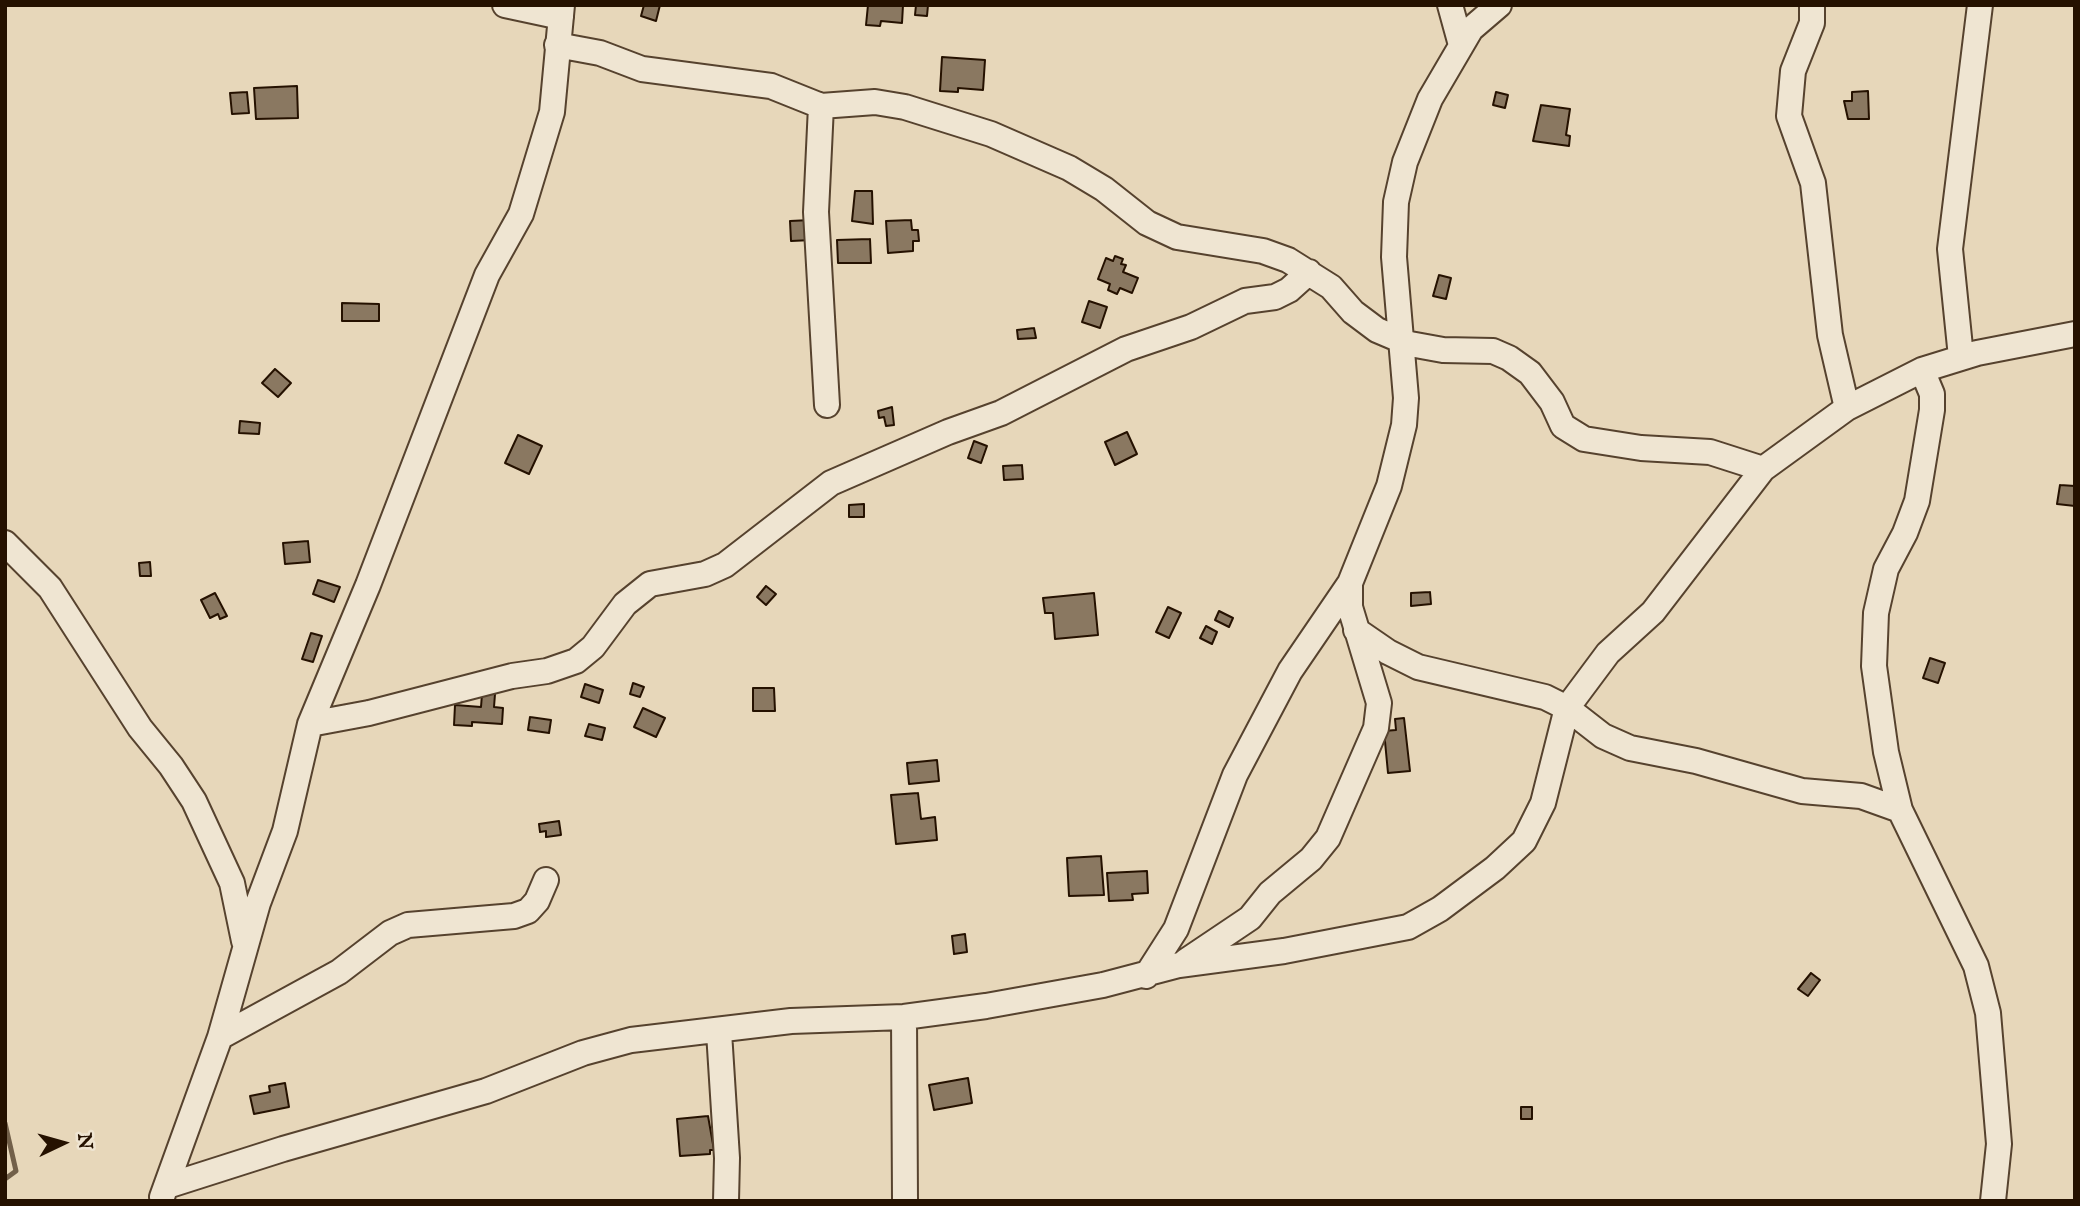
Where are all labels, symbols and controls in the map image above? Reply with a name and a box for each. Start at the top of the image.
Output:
north arrow [28,1108,98,1178]
text: N [71,1132,97,1150]

